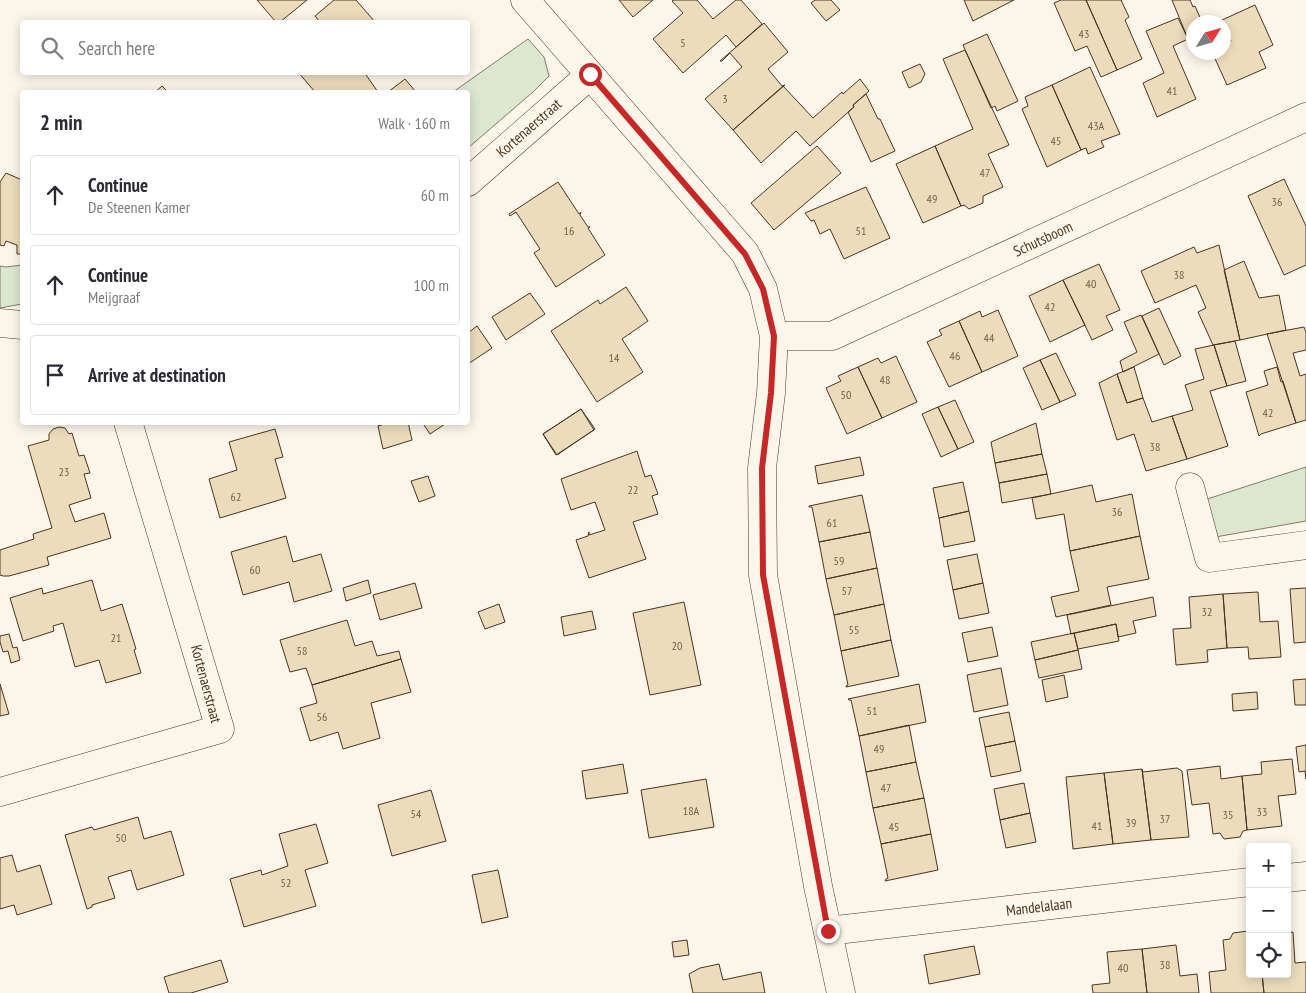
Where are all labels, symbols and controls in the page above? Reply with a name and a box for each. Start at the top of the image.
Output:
north arrow [1186,15,1231,60]
search box [20,20,470,75]
house number: 43 [1079,26,1089,41]
icon: search [38,34,66,62]
house number: 5 [680,35,686,50]
text: Search here [78,36,155,60]
route start [579,63,602,86]
house number: 41 [1167,83,1177,98]
house number: 3 [722,91,728,106]
street label: Kortenaerstraat [492,94,565,161]
text: 2 min [40,109,82,136]
text: Walk · 160 m [378,113,450,133]
house number: 43A [1088,118,1105,133]
house number: 45 [1051,133,1061,148]
house number: 47 [980,165,990,180]
text: Continue [88,173,148,197]
icon: ahead [41,181,69,209]
text: 60 m [421,185,449,205]
house number: 49 [927,191,937,206]
house number: 36 [1272,194,1282,209]
text: De Steenen Kamer [88,197,190,217]
street label: Schutsboom [1010,217,1075,261]
house number: 16 [564,223,574,238]
house number: 51 [856,223,866,238]
text: Continue [88,263,148,287]
house number: 38 [1174,267,1184,282]
icon: ahead [41,271,69,299]
text: 100 m [414,275,449,295]
house number: 40 [1086,276,1096,291]
text: Meijgraaf [88,287,140,307]
house number: 42 [1045,299,1055,314]
house number: 44 [984,330,995,345]
house number: 46 [950,348,960,363]
house number: 14 [609,350,620,365]
icon: arrive [41,361,69,389]
text: Arrive at destination [88,363,226,387]
house number: 48 [880,372,890,387]
house number: 50 [841,387,851,402]
house number: 42 [1263,405,1273,420]
house number: 38 [1150,439,1160,454]
house number: 23 [59,464,69,479]
house number: 22 [628,482,638,497]
house number: 62 [231,489,241,504]
house number: 36 [1112,504,1122,519]
house number: 61 [827,515,837,530]
house number: 59 [834,553,844,568]
house number: 60 [250,562,260,577]
house number: 57 [842,583,852,598]
house number: 32 [1202,604,1212,619]
house number: 55 [849,622,859,637]
house number: 21 [111,630,121,645]
house number: 20 [672,638,682,653]
street label: Kortenaerstraat [187,643,226,725]
house number: 58 [297,643,307,658]
house number: 51 [867,703,877,718]
house number: 56 [317,709,327,724]
house number: 49 [874,741,884,756]
house number: 47 [881,780,891,795]
house number: 18A [683,803,700,818]
house number: 33 [1257,804,1267,819]
house number: 54 [411,806,422,821]
house number: 35 [1223,807,1233,822]
house number: 37 [1160,811,1170,826]
house number: 39 [1126,815,1136,830]
house number: 41 [1092,818,1102,833]
house number: 45 [889,819,899,834]
house number: 50 [116,830,126,845]
map controls [1246,843,1291,978]
button: + [1246,843,1291,888]
house number: 52 [281,875,291,890]
button: − [1246,888,1291,933]
street label: Mandelalaan [1005,893,1073,920]
route end [817,920,840,943]
button: locate [1246,933,1291,978]
house number: 38 [1160,957,1170,972]
house number: 40 [1118,960,1128,975]

